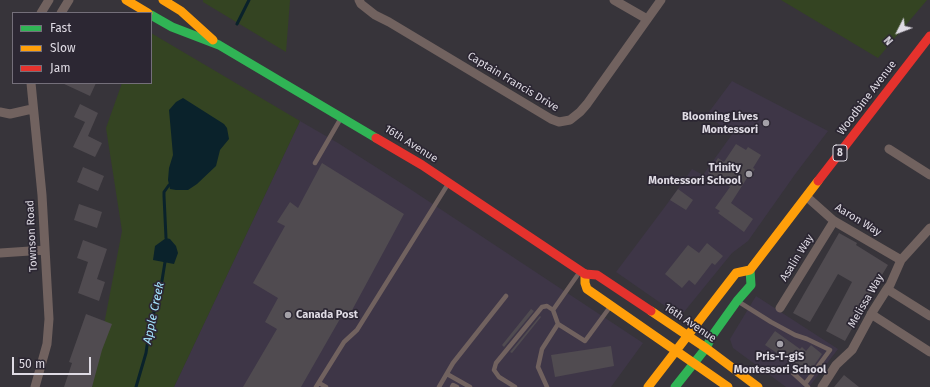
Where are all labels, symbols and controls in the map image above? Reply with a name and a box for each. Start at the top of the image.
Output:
legend [12,12,152,84]
north arrow [878,12,918,52]
text: Fast [50,21,72,35]
text: N [881,33,896,47]
text: Slow [50,41,76,55]
street label: Captain Francis Drive [465,49,561,115]
street label: Woodbine Avenue [835,58,899,138]
text: Jam [50,61,70,75]
place label: Blooming Lives Montessori [682,110,758,136]
marker: Blooming Lives Montessori [761,118,771,128]
street label: 16th Avenue [382,122,440,166]
road number: 8 [833,145,847,161]
place label: Trinity Montessori School [648,161,741,187]
marker: Trinity Montessori School [744,169,754,179]
street label: Townson Road [24,200,40,272]
street label: Aaron Way [832,201,884,239]
street label: Asalin Way [777,232,817,284]
street label: Melissa Way [845,272,887,330]
water label: Apple Creek [140,281,168,345]
street label: 16th Avenue [661,301,719,345]
place label: Canada Post [296,308,358,322]
marker: Canada Post [283,310,293,320]
marker: Pris-T-giS Montessori School [775,339,785,349]
scale bar [14,349,93,375]
place label: Pris-T-giS Montessori School [734,350,826,376]
text: 50 m [19,357,45,371]

